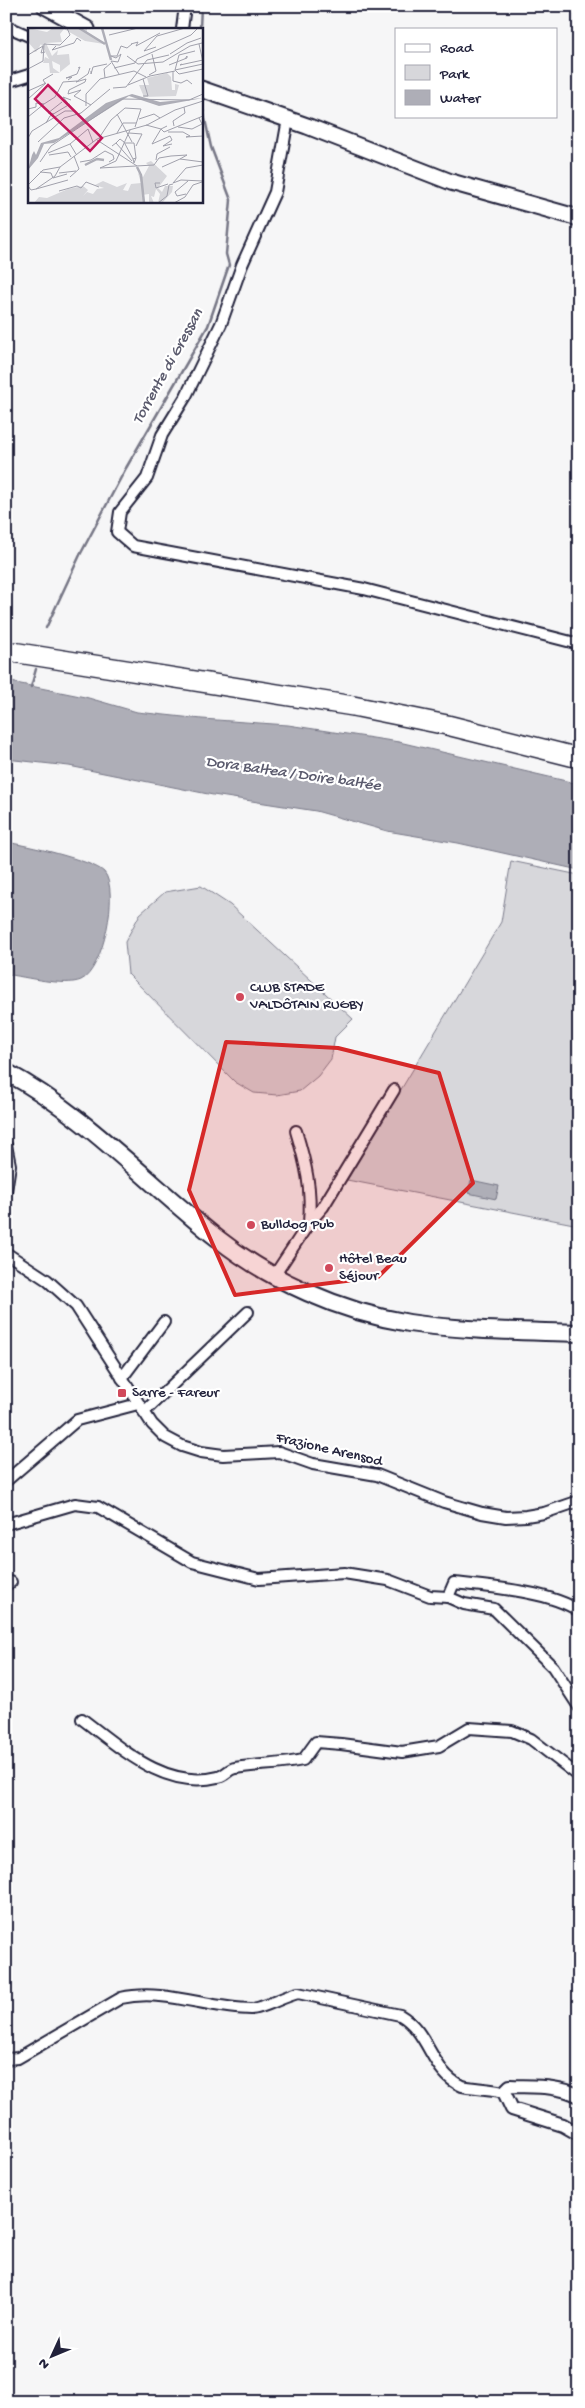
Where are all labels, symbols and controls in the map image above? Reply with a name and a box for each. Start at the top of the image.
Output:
inset map [28,28,202,202]
legend [395,28,558,118]
text: Road [440,40,474,58]
text: Park [439,66,470,84]
text: Water [440,90,482,108]
water label: Torrente di Gressan [129,306,209,428]
water label: Dora Baltea / Doire baltée [204,753,382,797]
place label: CLUB STADE VALDÔTAIN RUGBY [249,979,364,1014]
marker: CLUB STADE VALDÔTAIN RUGBY [234,991,246,1003]
place label: Bulldog Pub [260,1216,334,1234]
marker: Bulldog Pub [245,1219,257,1231]
place label: Hôtel Beau Séjour [339,1250,407,1285]
marker: Hôtel Beau Séjour [323,1262,335,1274]
place label: Sarre - Fareur [132,1384,221,1402]
marker: Sarre - Fareur [116,1387,128,1399]
street label: Frazione Arensod [273,1429,385,1471]
north arrow [28,2330,78,2380]
text: N [35,2354,54,2372]

